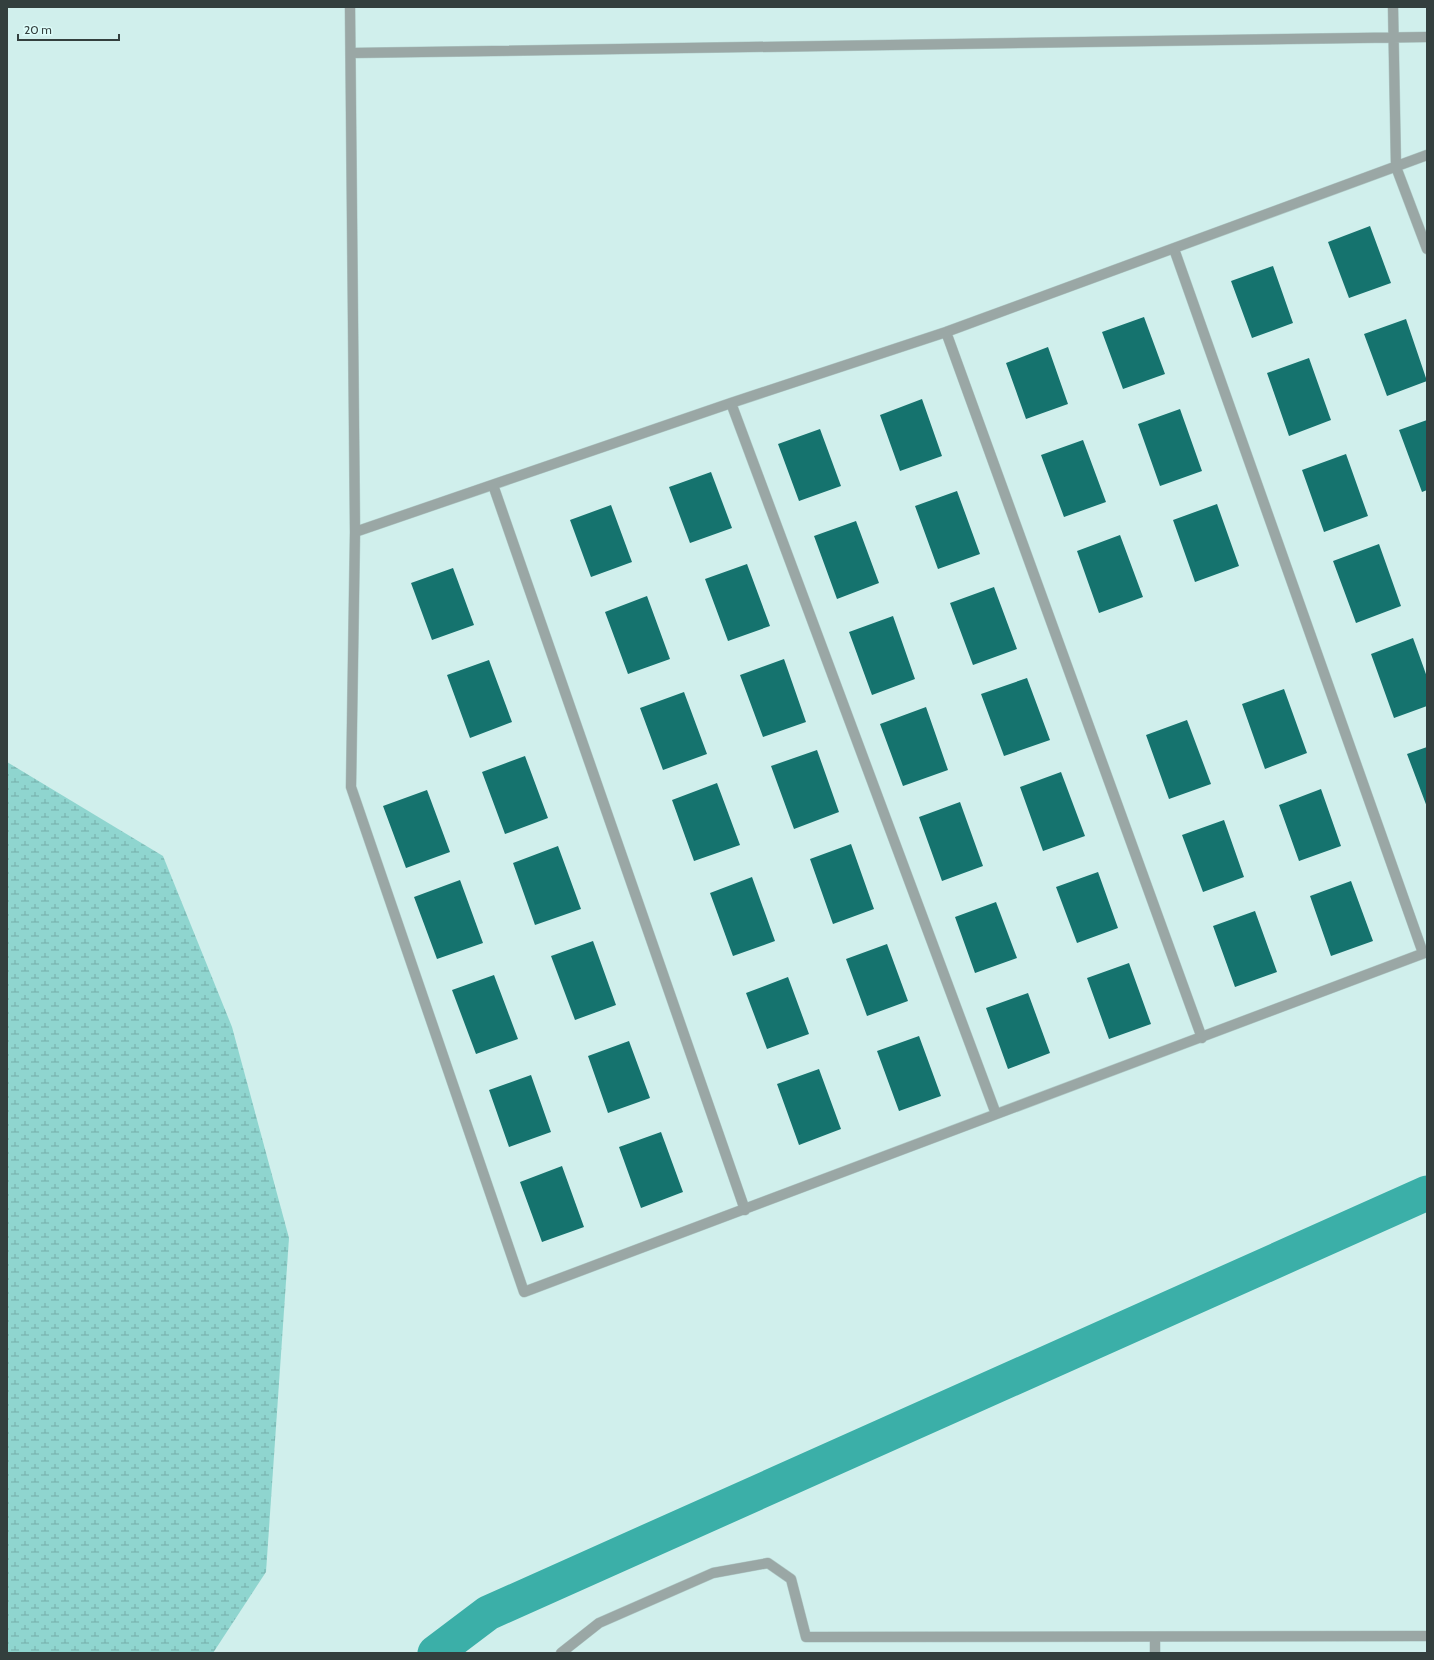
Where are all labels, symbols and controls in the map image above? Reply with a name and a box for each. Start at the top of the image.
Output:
scale bar [18,16,119,42]
text: 20 m [24,22,52,37]

